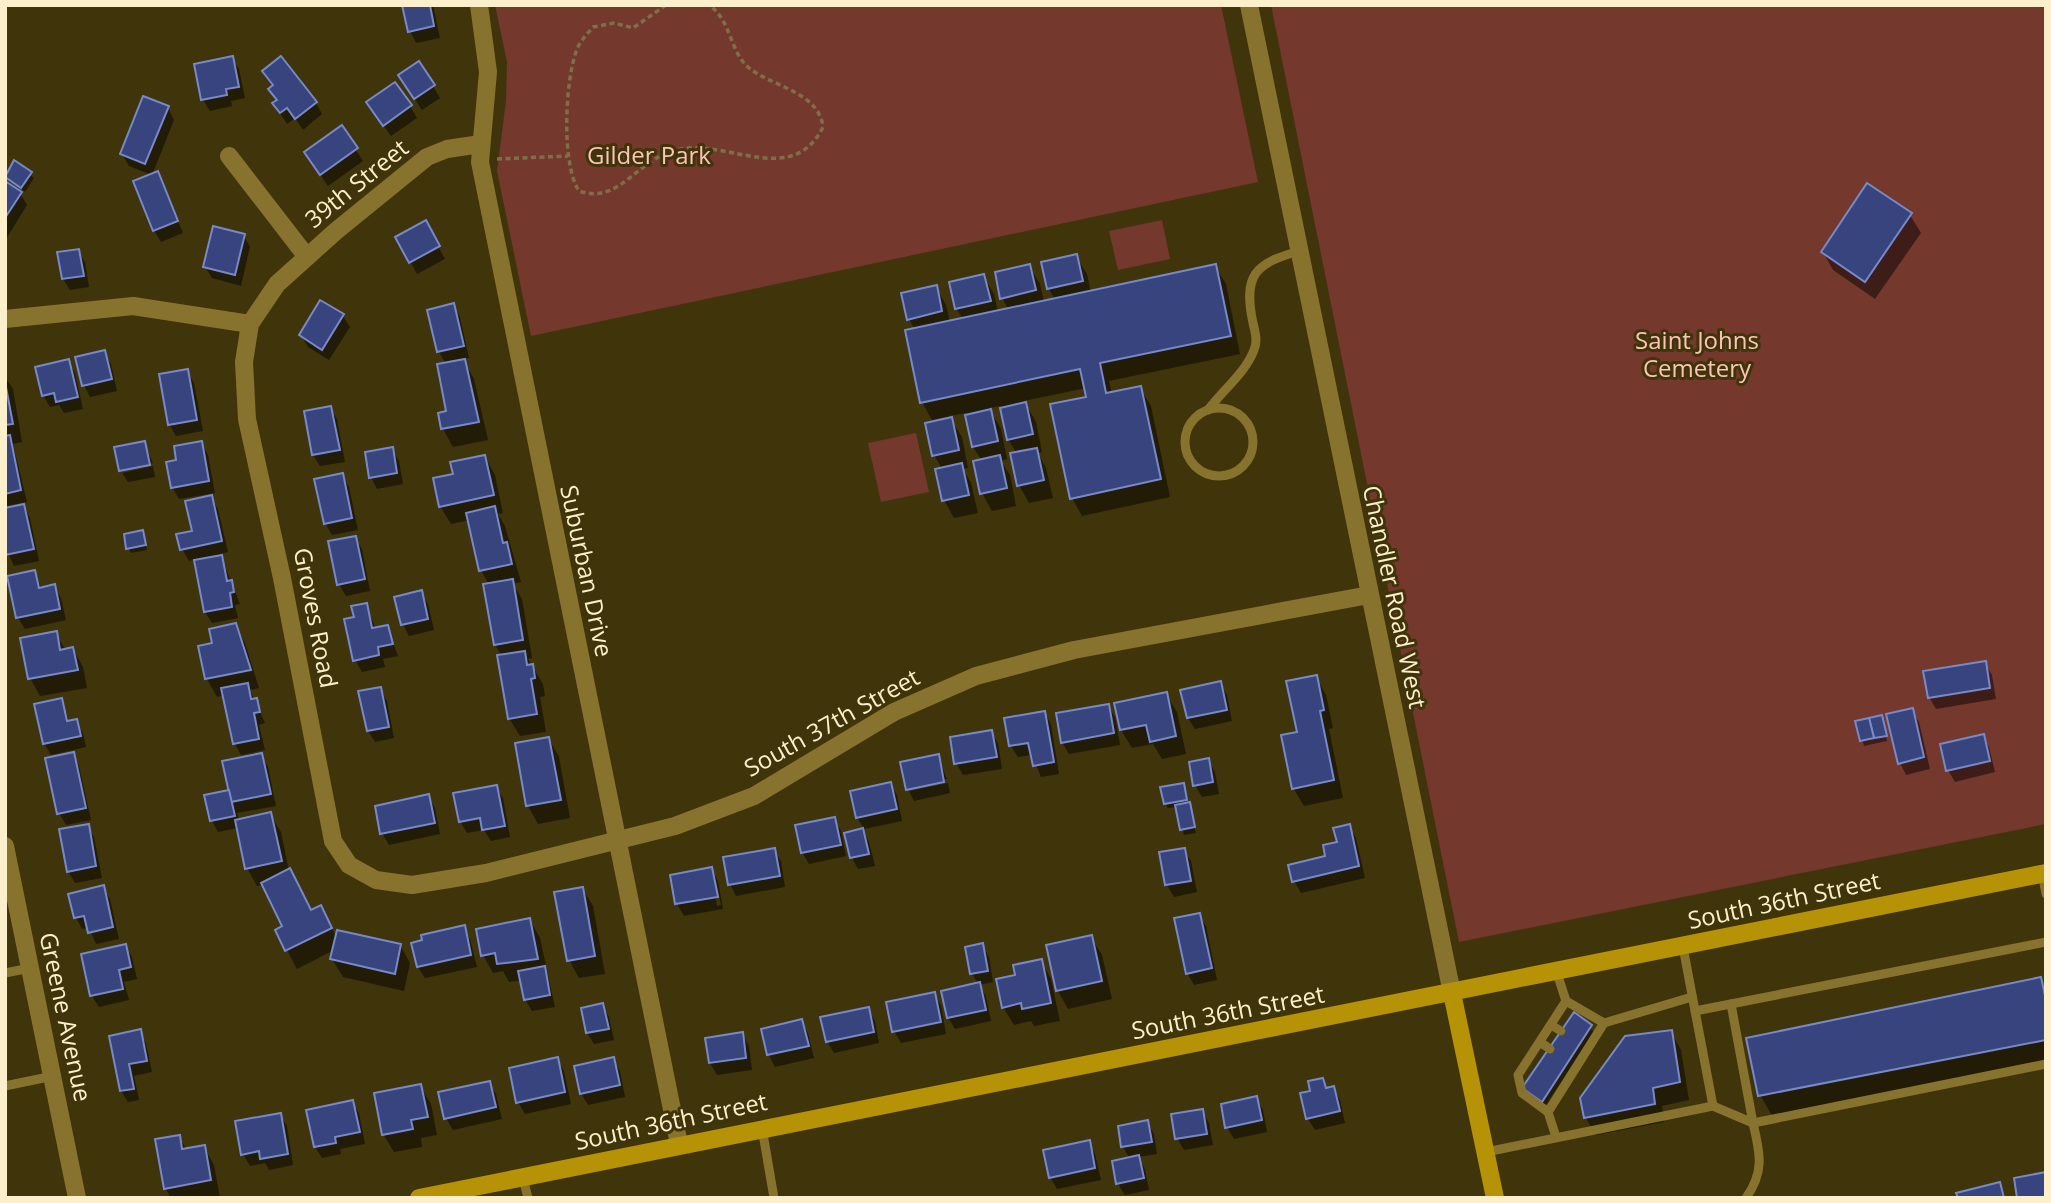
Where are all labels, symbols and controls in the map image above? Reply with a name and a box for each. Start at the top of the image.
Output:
street label: 39th Street [297,131,415,235]
park label: Gilder Park [587,138,711,171]
park label: Saint Johns Cemetery [1635,323,1759,384]
street label: Suburban Drive [553,482,622,660]
street label: Chandler Road West [1356,482,1435,711]
street label: Groves Road [287,545,346,691]
street label: South 37th Street [738,660,925,784]
street label: South 36th Street [1684,863,1883,936]
street label: Greene Avenue [32,929,101,1104]
street label: South 36th Street [1128,977,1327,1046]
street label: South 36th Street [571,1084,770,1157]

